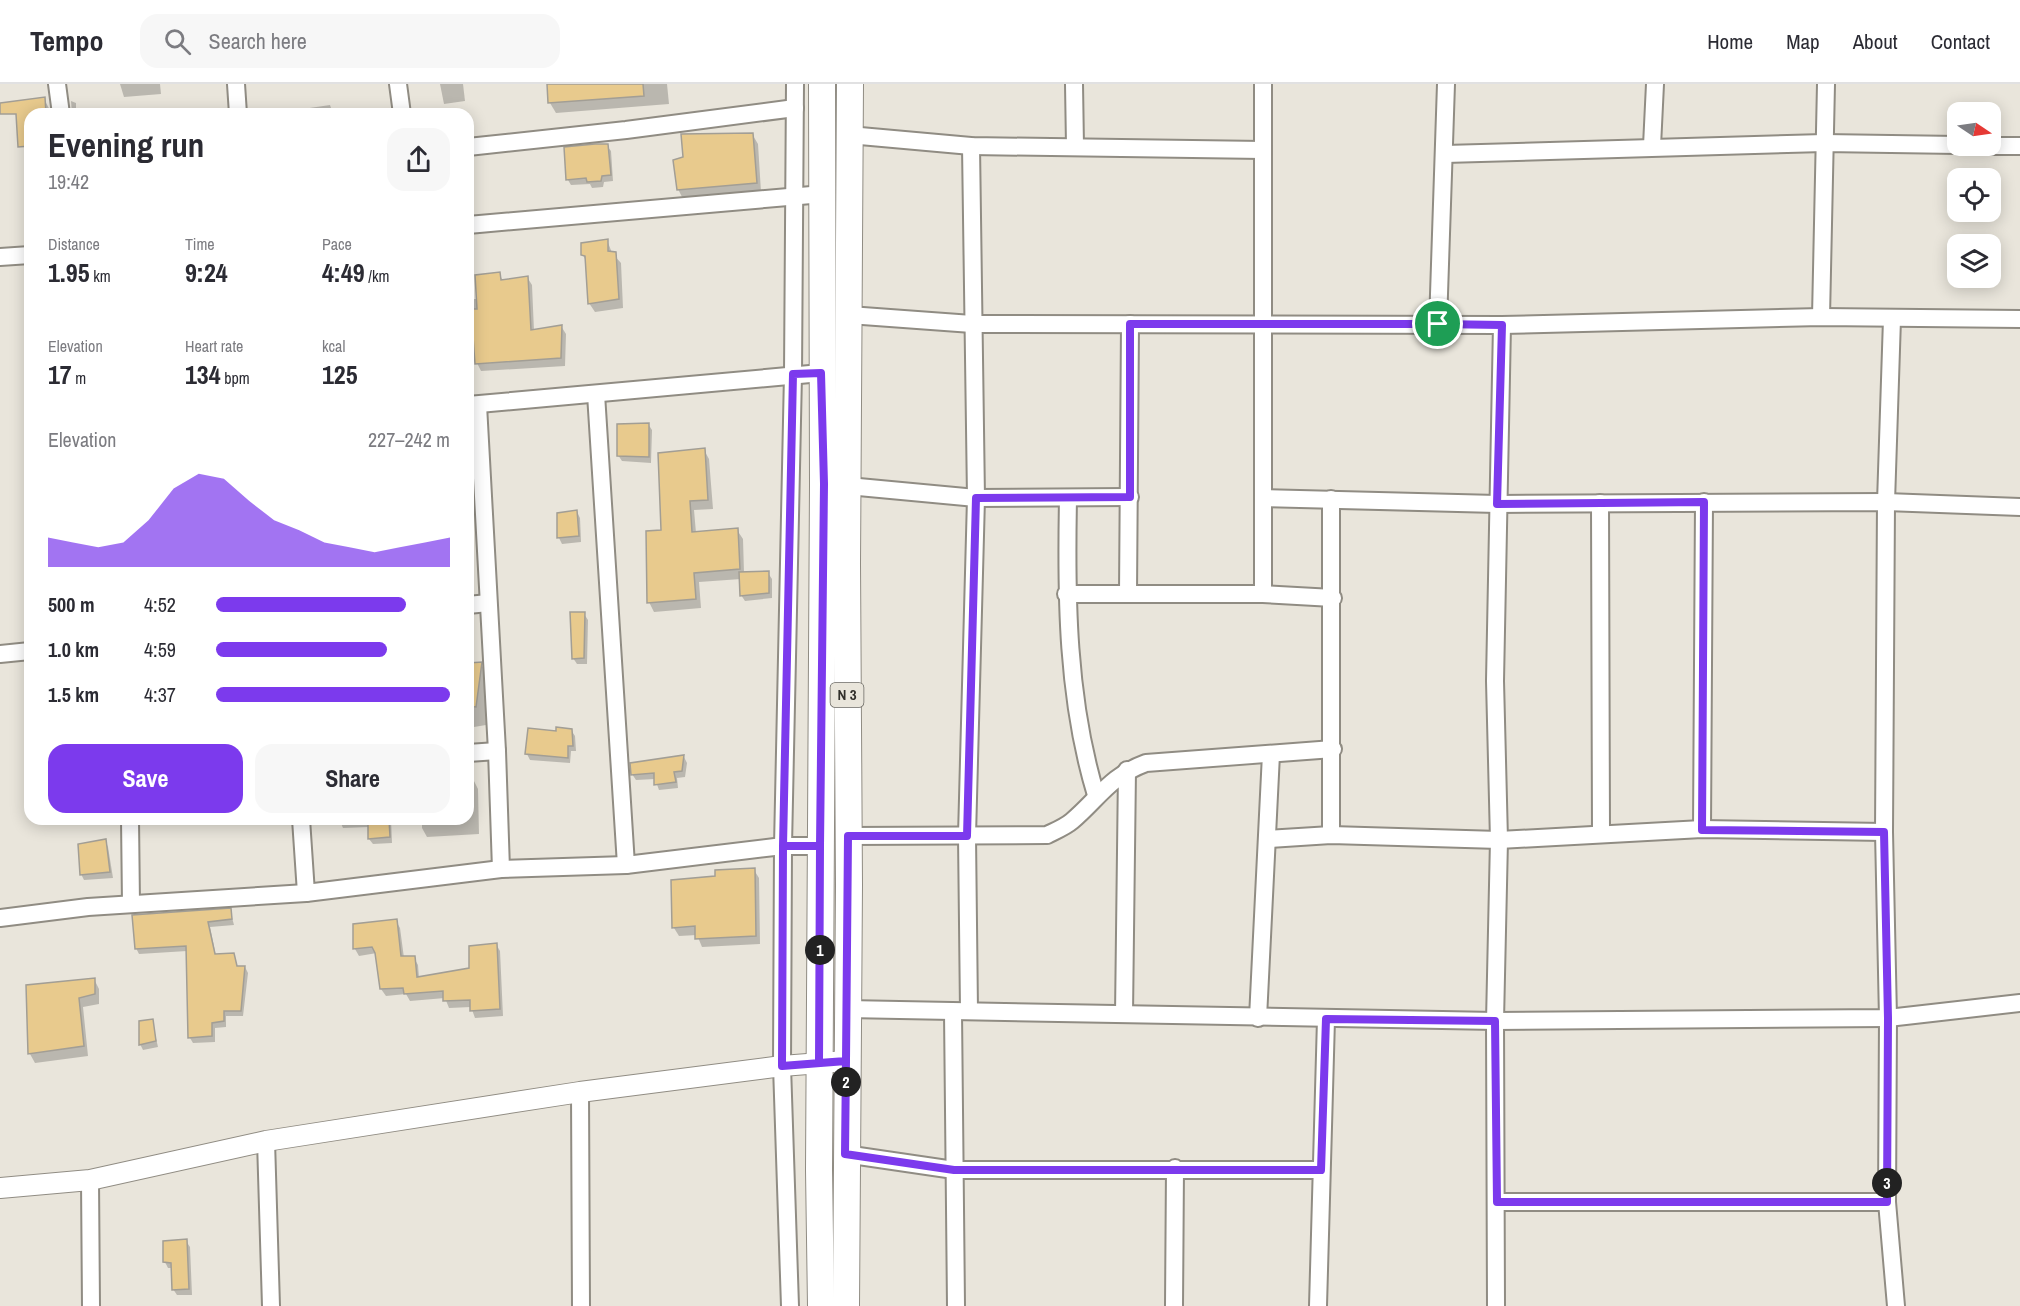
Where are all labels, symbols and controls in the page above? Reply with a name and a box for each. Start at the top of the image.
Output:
search box [140,14,560,68]
text: Tempo [30,22,104,60]
icon: search [161,25,194,58]
text: Search here [209,26,307,56]
text: Home [1707,27,1753,56]
text: Map [1786,27,1820,56]
text: About [1853,27,1898,56]
text: Contact [1931,27,1990,56]
north arrow [1947,102,2001,156]
map controls [1947,102,2001,288]
text: Evening run [48,123,204,167]
button: share [387,128,450,191]
text: 19:42 [48,168,89,195]
button: locate [1947,168,2001,222]
text: Distance [48,233,100,255]
text: Time [185,233,215,255]
text: Pace [322,233,352,255]
button: layers [1947,234,2001,288]
text: 1.95 [48,255,90,290]
text: 9:24 [185,255,228,290]
text: 4:49 [322,255,365,290]
text: km [90,265,111,287]
text: /km [365,265,389,287]
pin [1412,298,1463,349]
icon: arrive [1421,307,1454,340]
text: Elevation [48,335,103,357]
text: Heart rate [185,335,243,357]
text: kcal [322,335,345,357]
text: 17 [48,357,72,392]
text: 134 [185,357,221,392]
text: 125 [322,357,358,392]
text: m [72,367,86,389]
text: bpm [221,367,250,389]
text: Elevation [48,426,116,453]
text: 227–242 m [368,426,450,453]
text: 500 m [48,591,95,618]
text: 4:52 [144,591,176,618]
text: 1.0 km [48,636,99,663]
text: 4:59 [144,636,176,663]
text: 1.5 km [48,681,99,708]
text: 4:37 [144,681,176,708]
road number: N 3 [830,683,864,707]
button: Save [48,744,243,813]
button: Share [255,744,450,813]
pin: 1 [805,935,835,965]
text: 1 [816,939,824,961]
pin: 2 [831,1067,861,1097]
text: 2 [842,1071,850,1093]
pin: 3 [1872,1168,1902,1198]
text: 3 [1883,1172,1891,1194]

